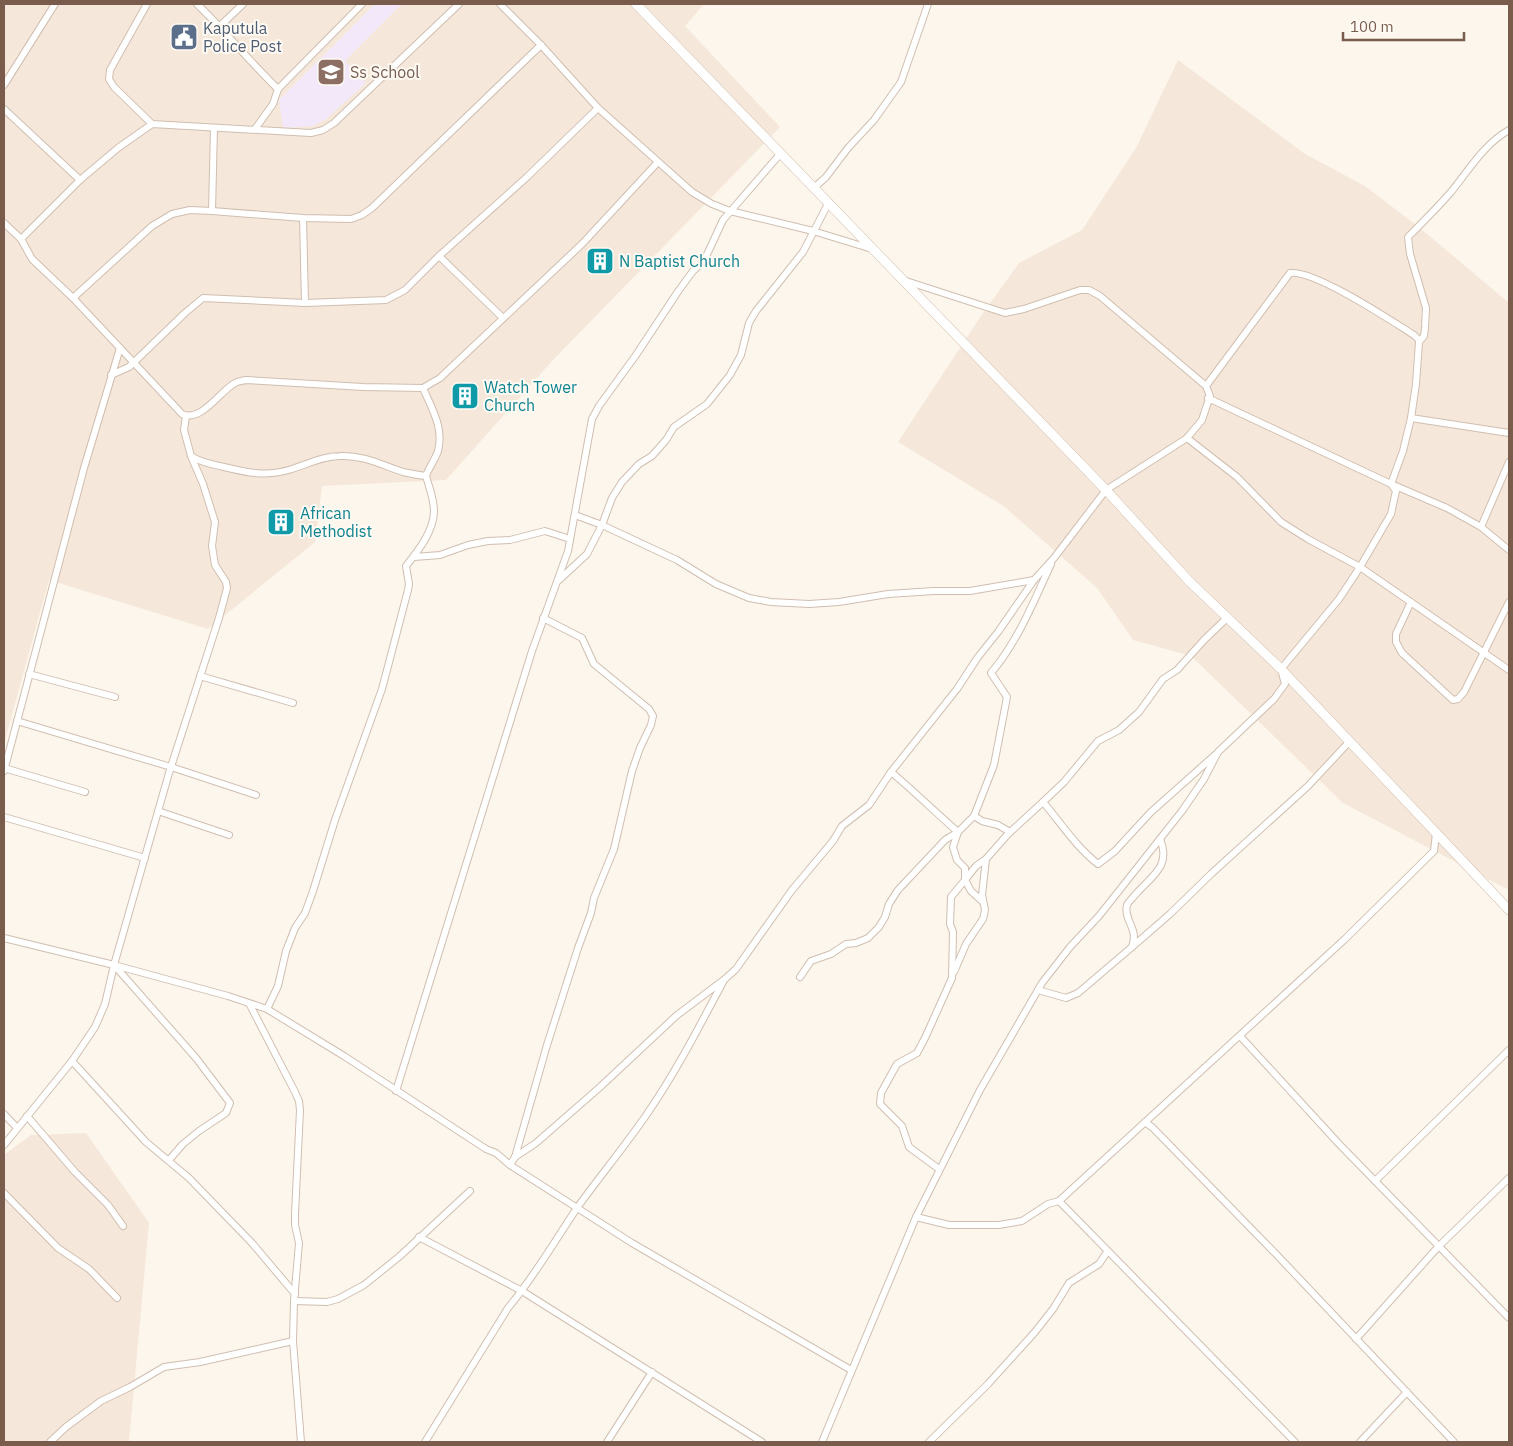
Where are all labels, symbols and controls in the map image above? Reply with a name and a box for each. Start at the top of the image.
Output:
scale bar [1343,10,1464,42]
text: 100 m [1350,17,1394,36]
place label: Kaputula Police Post [203,18,282,56]
public building icon: Kaputula Police Post [169,22,199,52]
school or university icon: Ss School [316,57,346,87]
place label: Ss School [350,62,420,82]
building icon: N Baptist Church [585,246,615,276]
place label: N Baptist Church [619,251,740,271]
place label: Watch Tower Church [484,377,577,415]
building icon: Watch Tower Church [450,381,480,411]
place label: African Methodist [300,503,372,541]
building icon: African Methodist [266,507,296,537]

